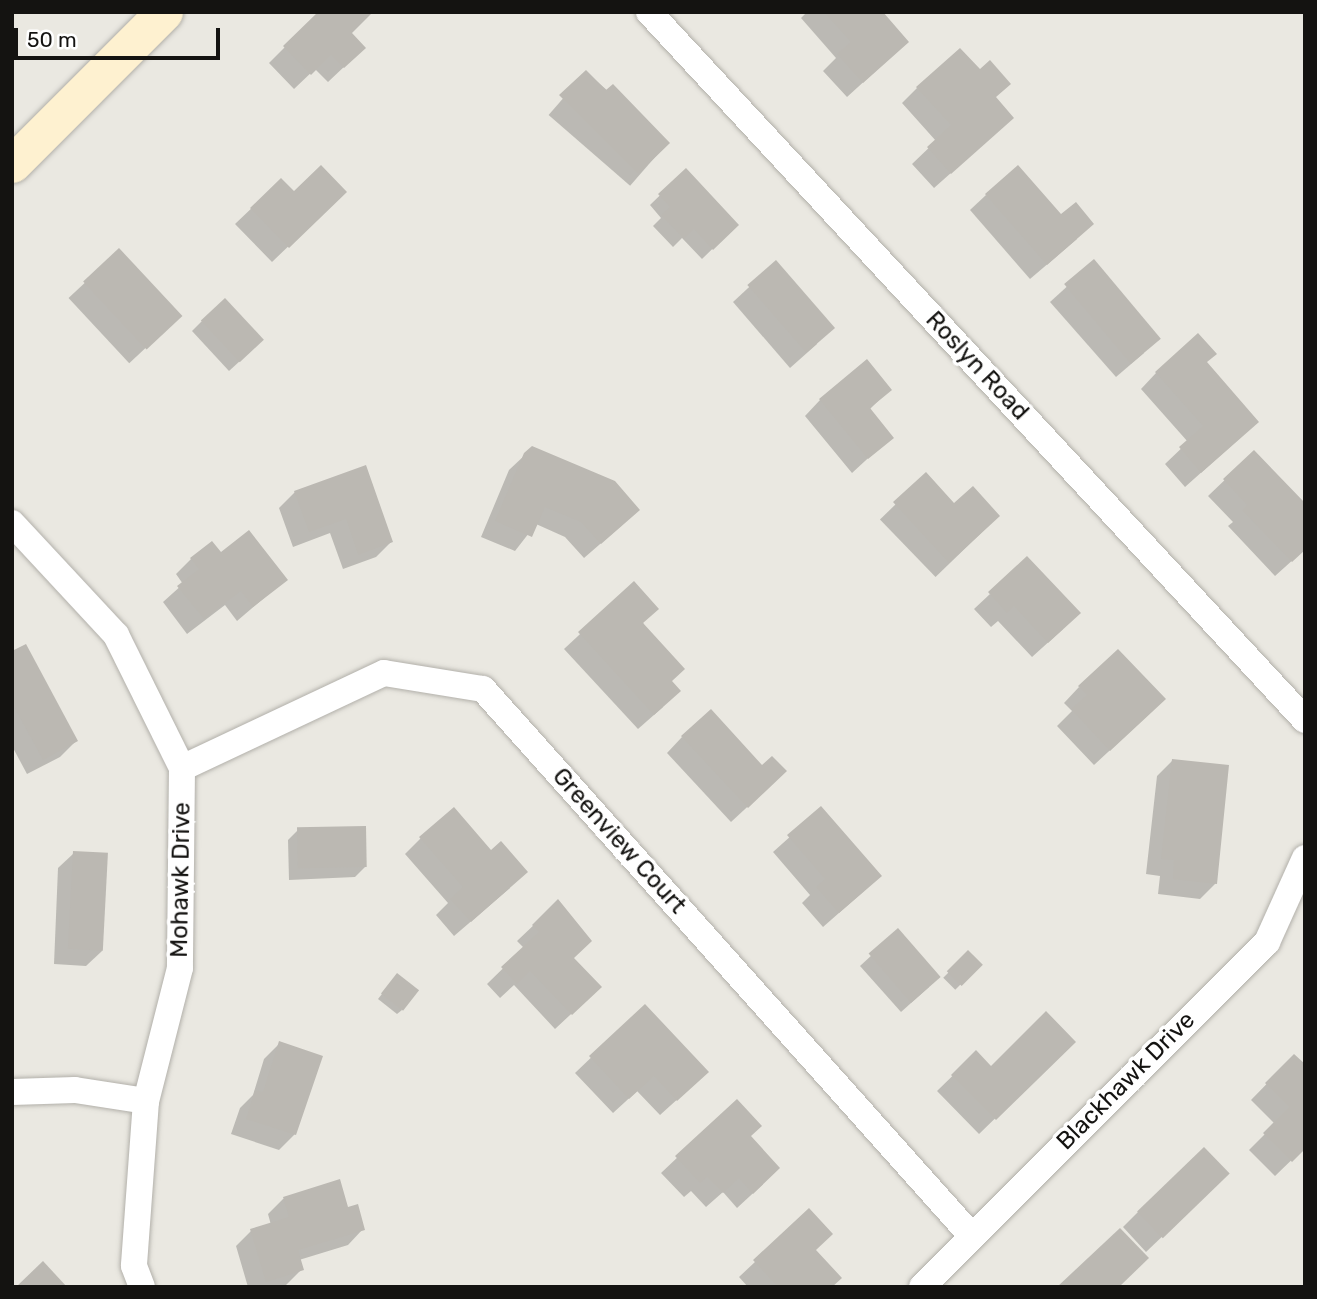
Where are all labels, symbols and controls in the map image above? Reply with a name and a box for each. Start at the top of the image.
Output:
scale bar [18,14,224,58]
text: 50 m [27,27,77,52]
street label: Roslyn Road [919,306,1035,426]
street label: Greenview Court [546,762,692,920]
street label: Mohawk Drive [165,802,197,958]
street label: Blackhawk Drive [1051,1006,1201,1156]

